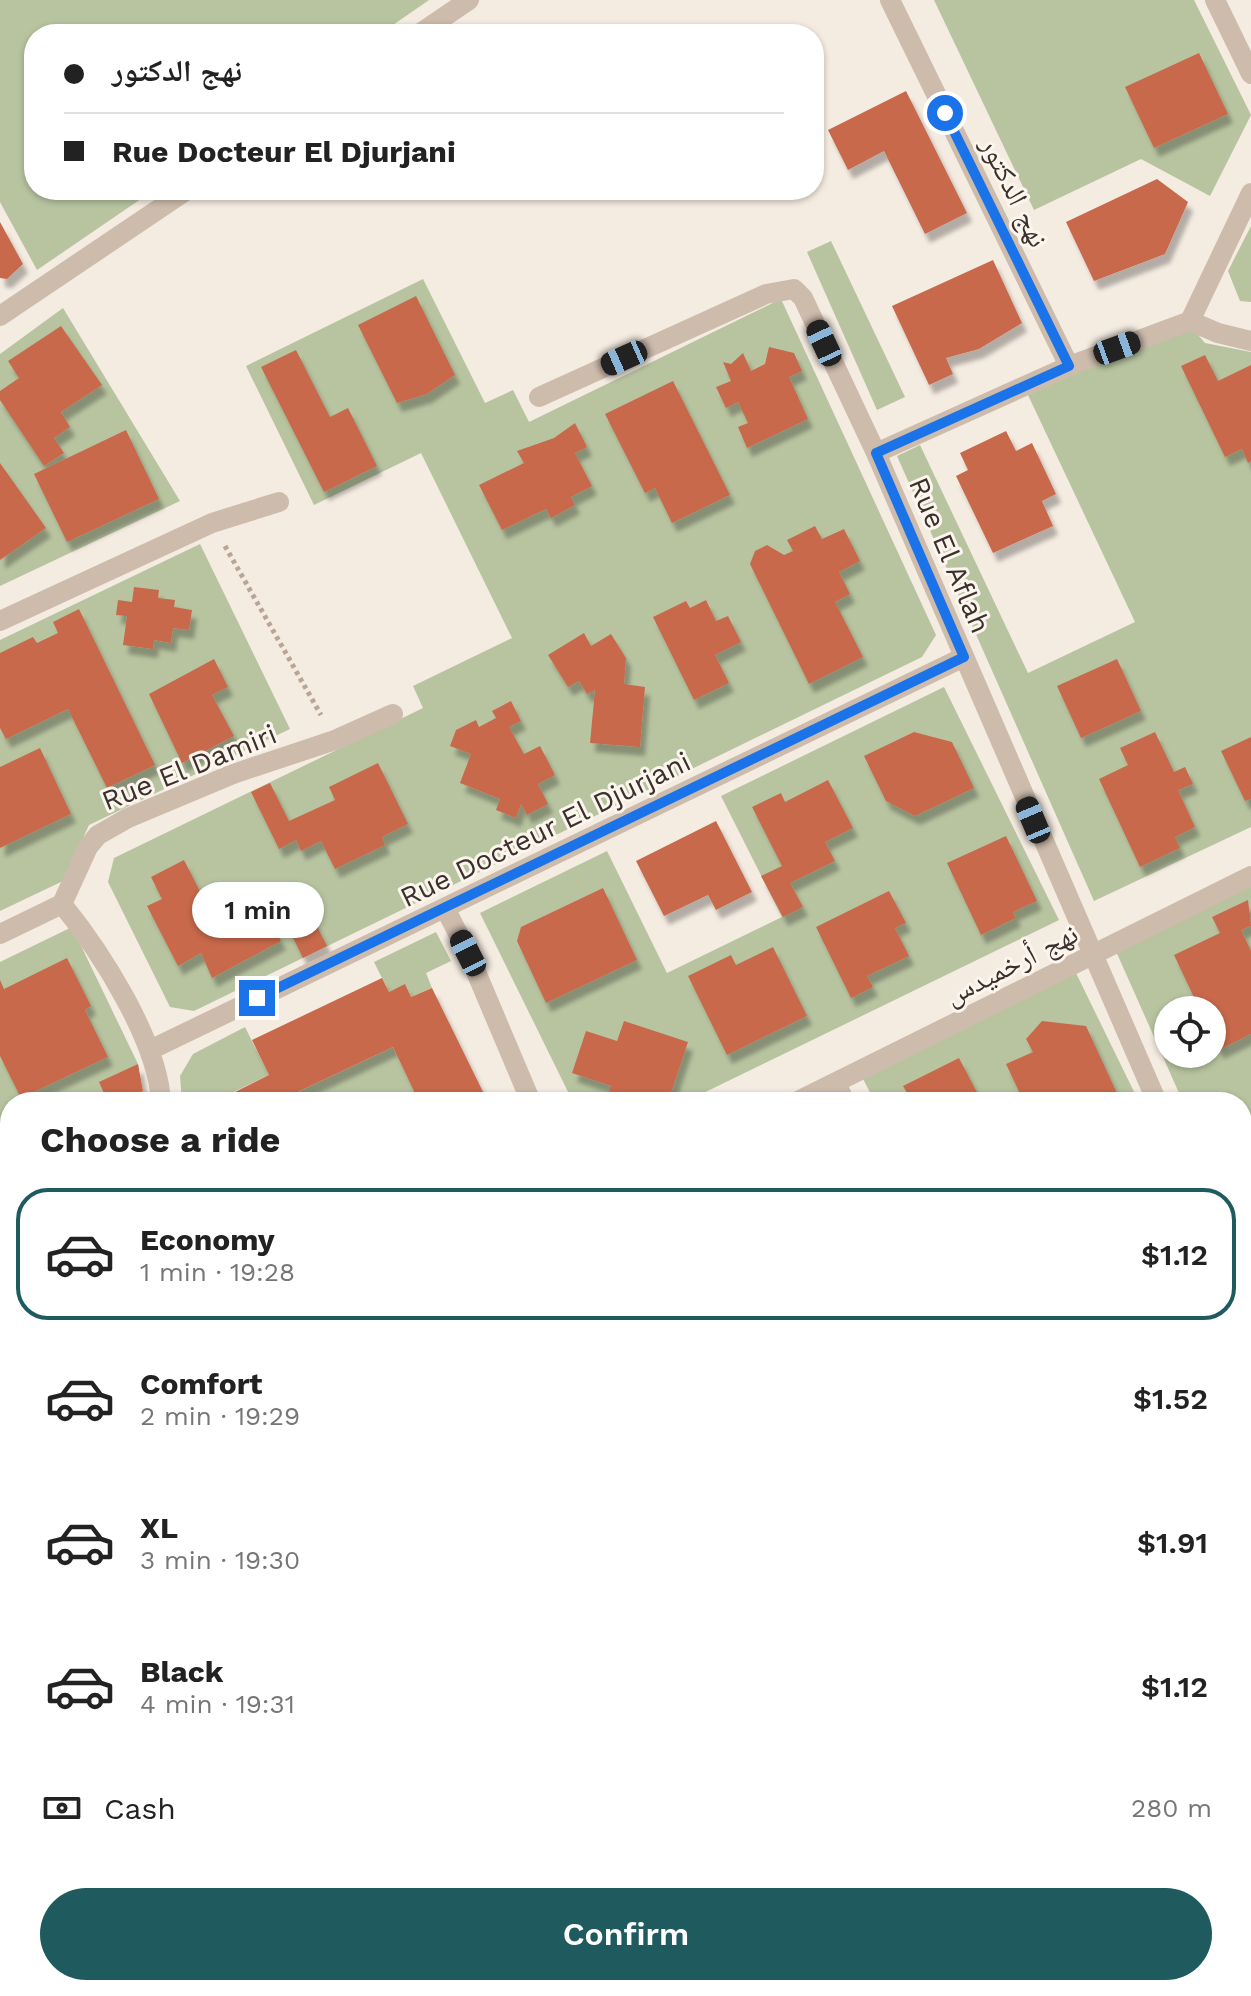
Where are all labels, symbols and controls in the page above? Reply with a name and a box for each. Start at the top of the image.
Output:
text: نهج الدكتور [112,53,242,88]
route start [927,95,963,131]
street label: نهج الدكتور [973,131,1055,253]
text: Rue Docteur El Djurjani [112,134,456,169]
car [803,316,845,370]
car [1090,329,1144,367]
car [597,337,651,379]
street label: Rue El Aflah [902,472,997,638]
street label: Rue El Damiri [97,717,281,817]
street label: Rue Docteur El Djurjani [395,745,696,914]
car [1013,793,1053,847]
callout: 1 min [191,882,323,938]
text: 1 min [225,895,291,925]
street label: نهج أرخميدس [939,916,1084,1013]
car [446,926,490,980]
route end [239,980,275,1016]
map controls [1154,996,1226,1068]
button: locate [1154,996,1226,1068]
text: Choose a ride [40,1119,280,1161]
icon: car [44,1218,116,1290]
text: Economy [140,1222,275,1257]
text: $1.12 [1141,1237,1208,1272]
text: 1 min · 19:28 [140,1257,295,1287]
icon: car [44,1362,116,1434]
text: Comfort [140,1366,262,1401]
text: $1.52 [1133,1381,1208,1416]
text: 2 min · 19:29 [140,1401,300,1431]
icon: car [44,1506,116,1578]
text: XL [140,1510,178,1545]
text: $1.91 [1137,1525,1208,1560]
text: 3 min · 19:30 [140,1545,300,1575]
icon: car [44,1650,116,1722]
text: Black [140,1654,224,1689]
text: $1.12 [1141,1669,1208,1704]
text: 4 min · 19:31 [140,1689,295,1719]
icon: cash [40,1786,84,1830]
text: Cash [104,1791,176,1826]
text: 280 m [1131,1793,1212,1823]
button: Confirm [40,1888,1212,1980]

